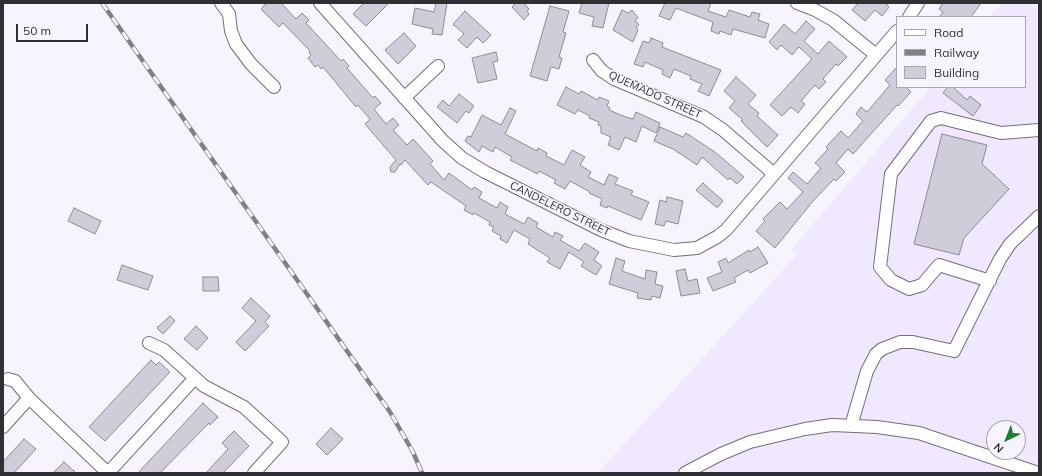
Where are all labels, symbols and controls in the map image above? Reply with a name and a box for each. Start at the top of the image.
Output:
scale bar [18,16,90,42]
legend [896,16,1026,88]
text: 50 m [23,23,51,38]
text: Road [934,25,963,40]
text: Railway [934,45,979,60]
text: Building [934,65,979,80]
street label: QUEMADO STREET [606,69,704,121]
street label: CANDELERO STREET [508,179,612,239]
north arrow [986,420,1026,460]
text: N [991,440,1006,456]

